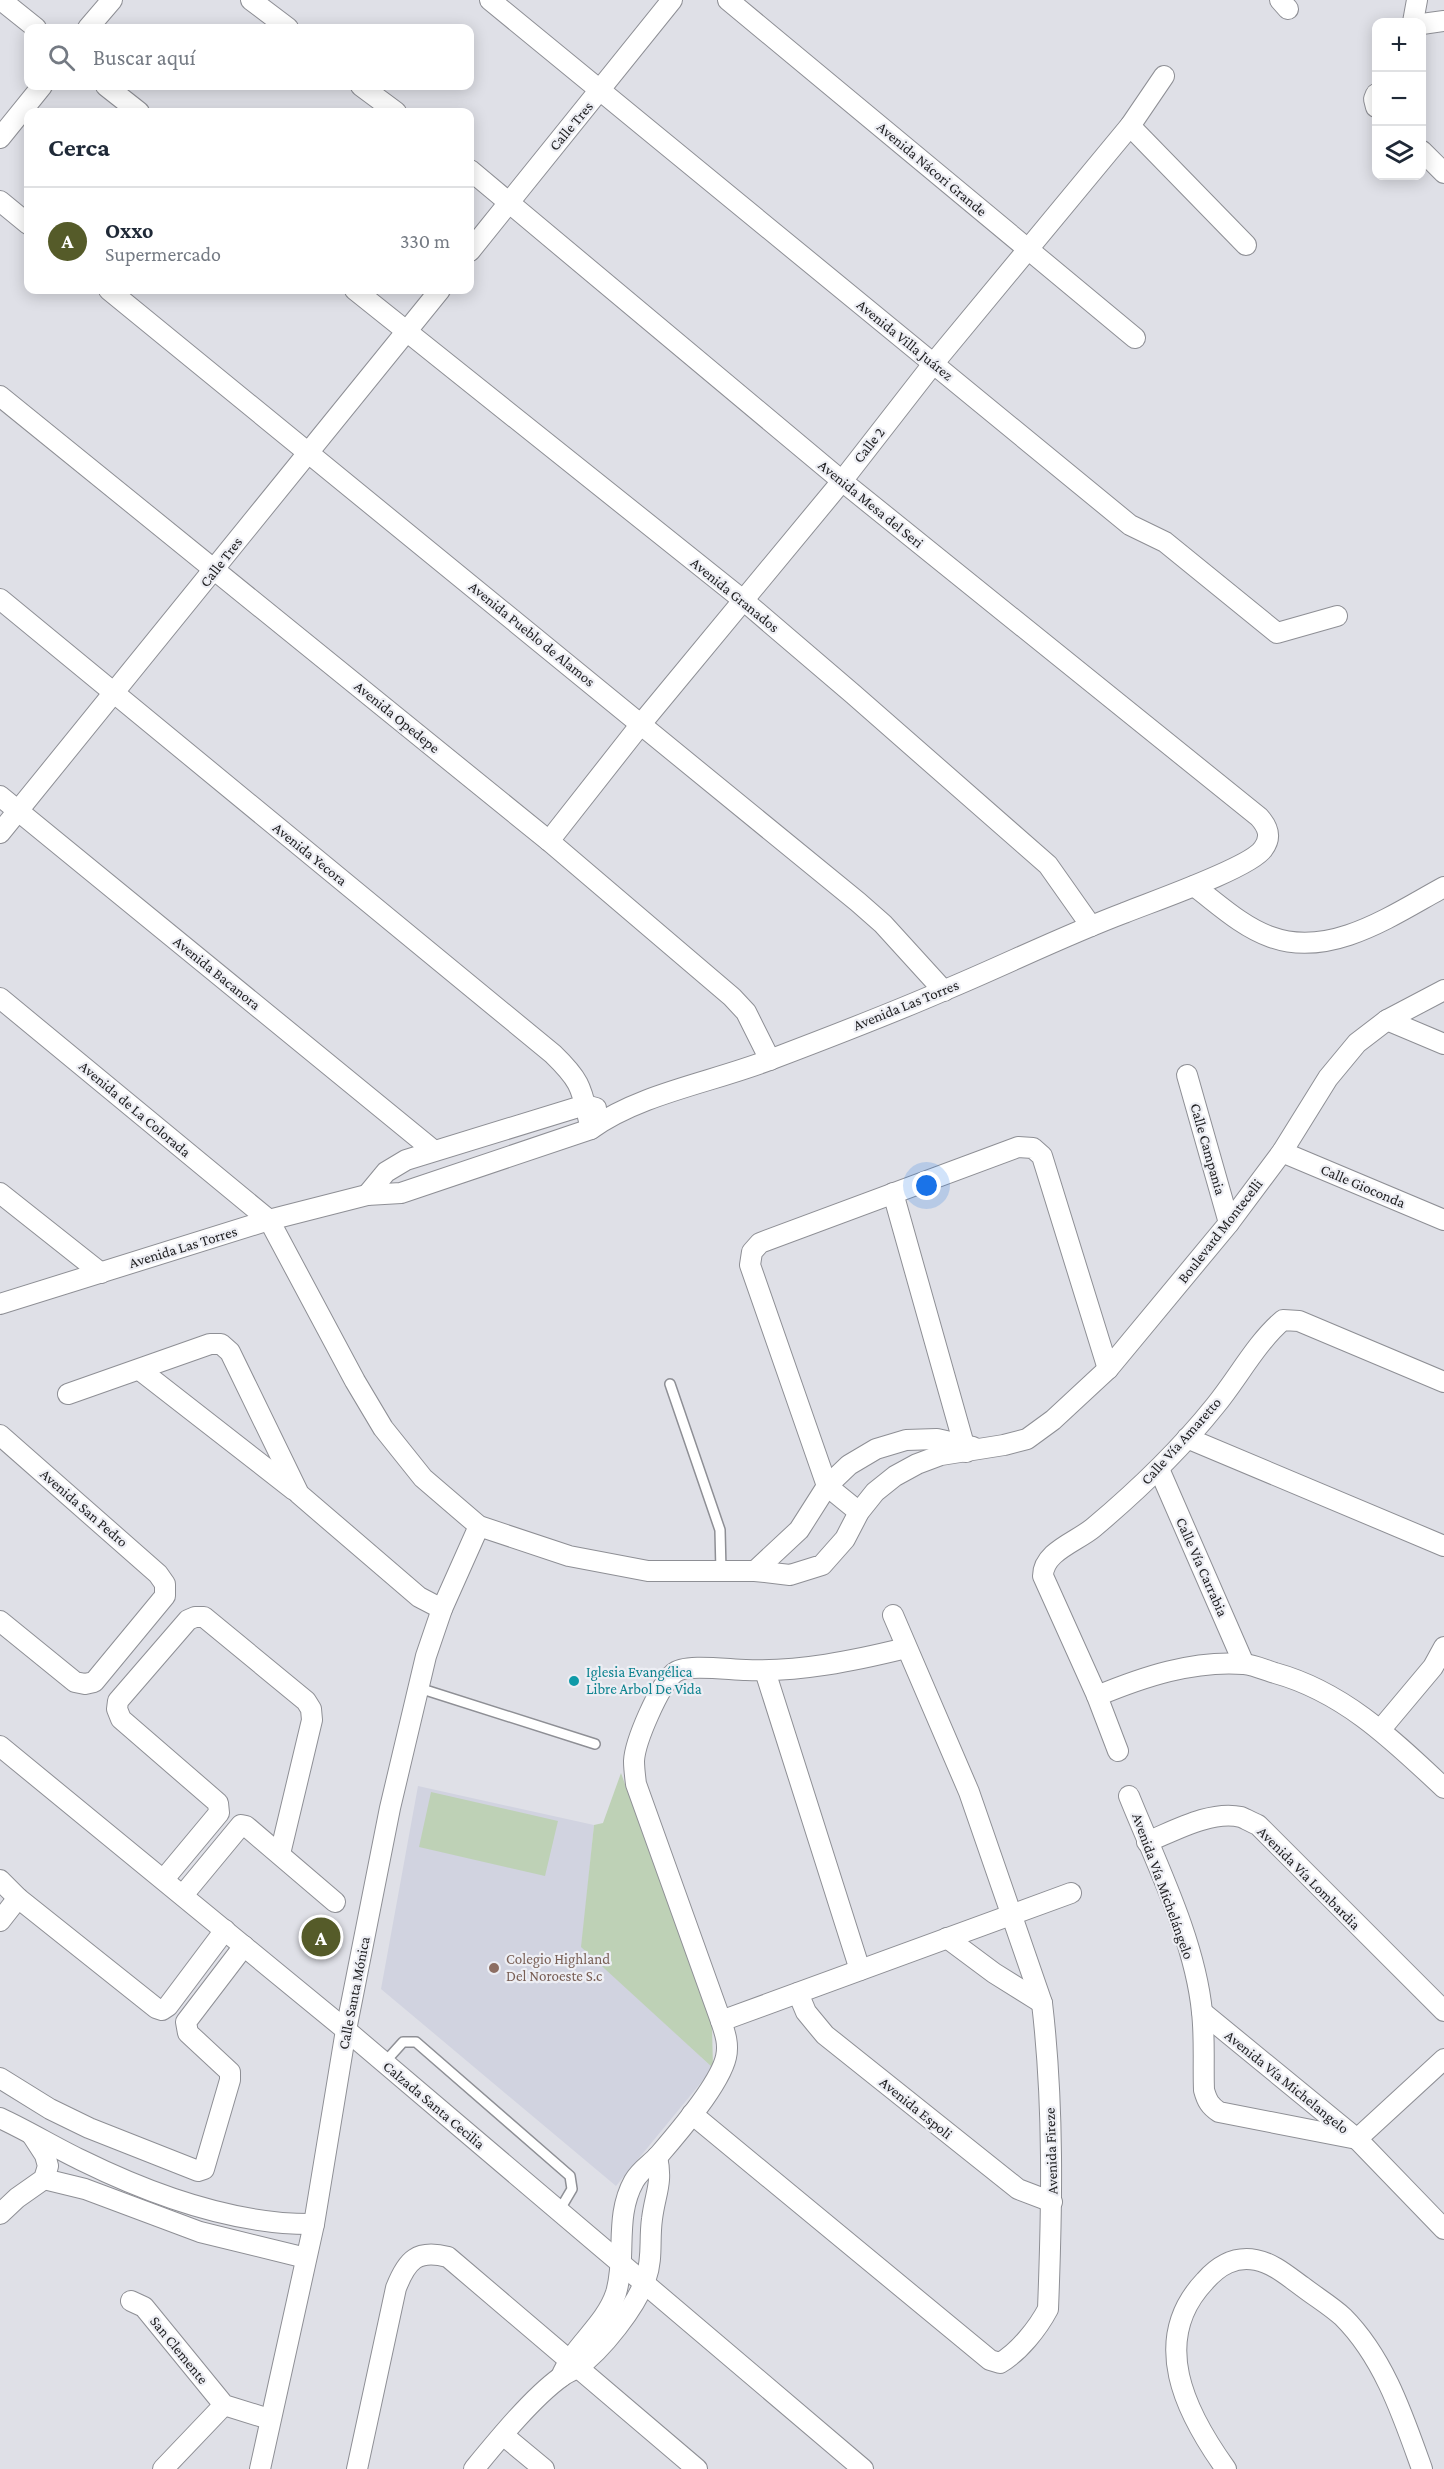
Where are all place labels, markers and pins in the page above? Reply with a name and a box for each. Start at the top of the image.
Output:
place label: Iglesia Evangélica Libre Arbol De Vida [586,1664,702,1697]
marker: Iglesia Evangélica Libre Arbol De Vida [567,1674,581,1688]
pin: A [302,1914,340,1960]
place label: Colegio Highland Del Noroeste S.c [506,1951,610,1984]
marker: Colegio Highland Del Noroeste S.c [487,1961,501,1975]

